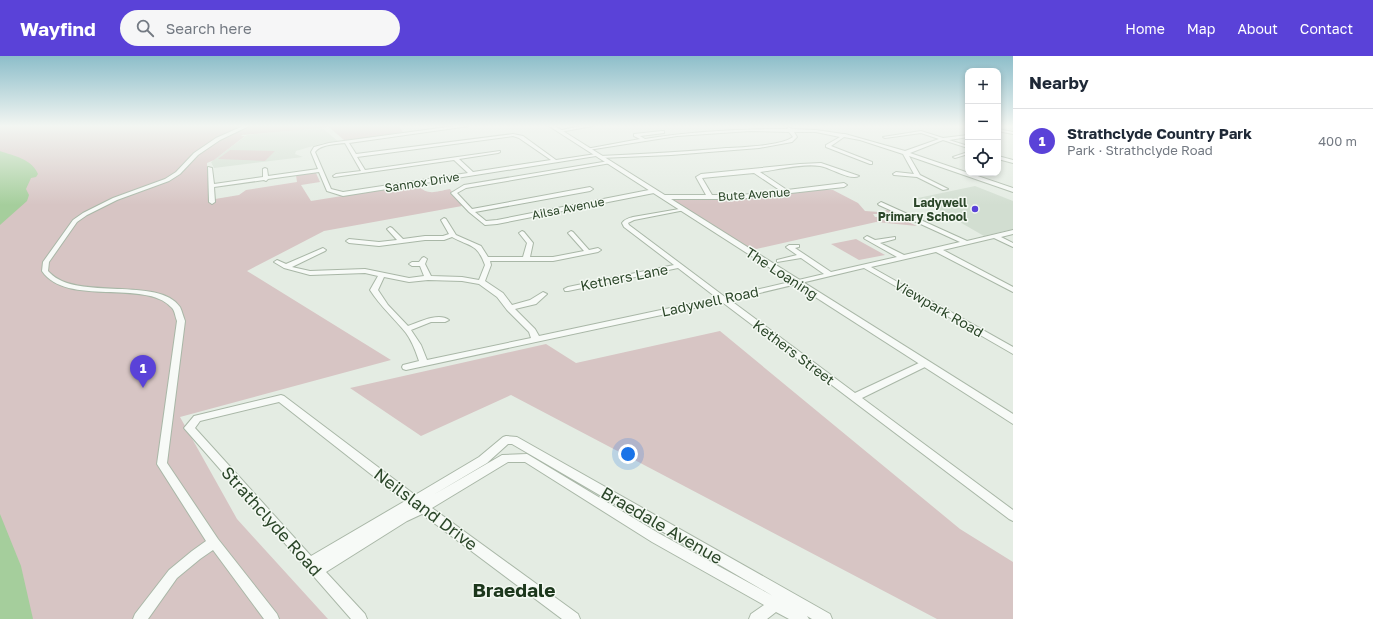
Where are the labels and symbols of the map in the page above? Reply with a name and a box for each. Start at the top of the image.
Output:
street label: Sannox Drive [384,169,460,195]
street label: Bute Avenue [717,184,791,204]
street label: Ailsa Avenue [530,194,606,222]
place label: Ladywell Primary School [878,195,967,224]
marker: Ladywell Primary School [970,204,980,214]
street label: The Loaning [743,243,821,303]
street label: Kethers Lane [579,260,669,294]
street label: Viewpark Road [891,276,987,340]
street label: Ladywell Road [660,282,760,320]
street label: Kethers Street [750,316,838,388]
pin: 1 [130,355,156,388]
your location [618,444,638,464]
street label: Strathclyde Road [217,462,327,580]
street label: Neilsland Drive [370,463,482,555]
street label: Braedale Avenue [598,482,727,568]
district label: Braedale [473,578,555,601]

